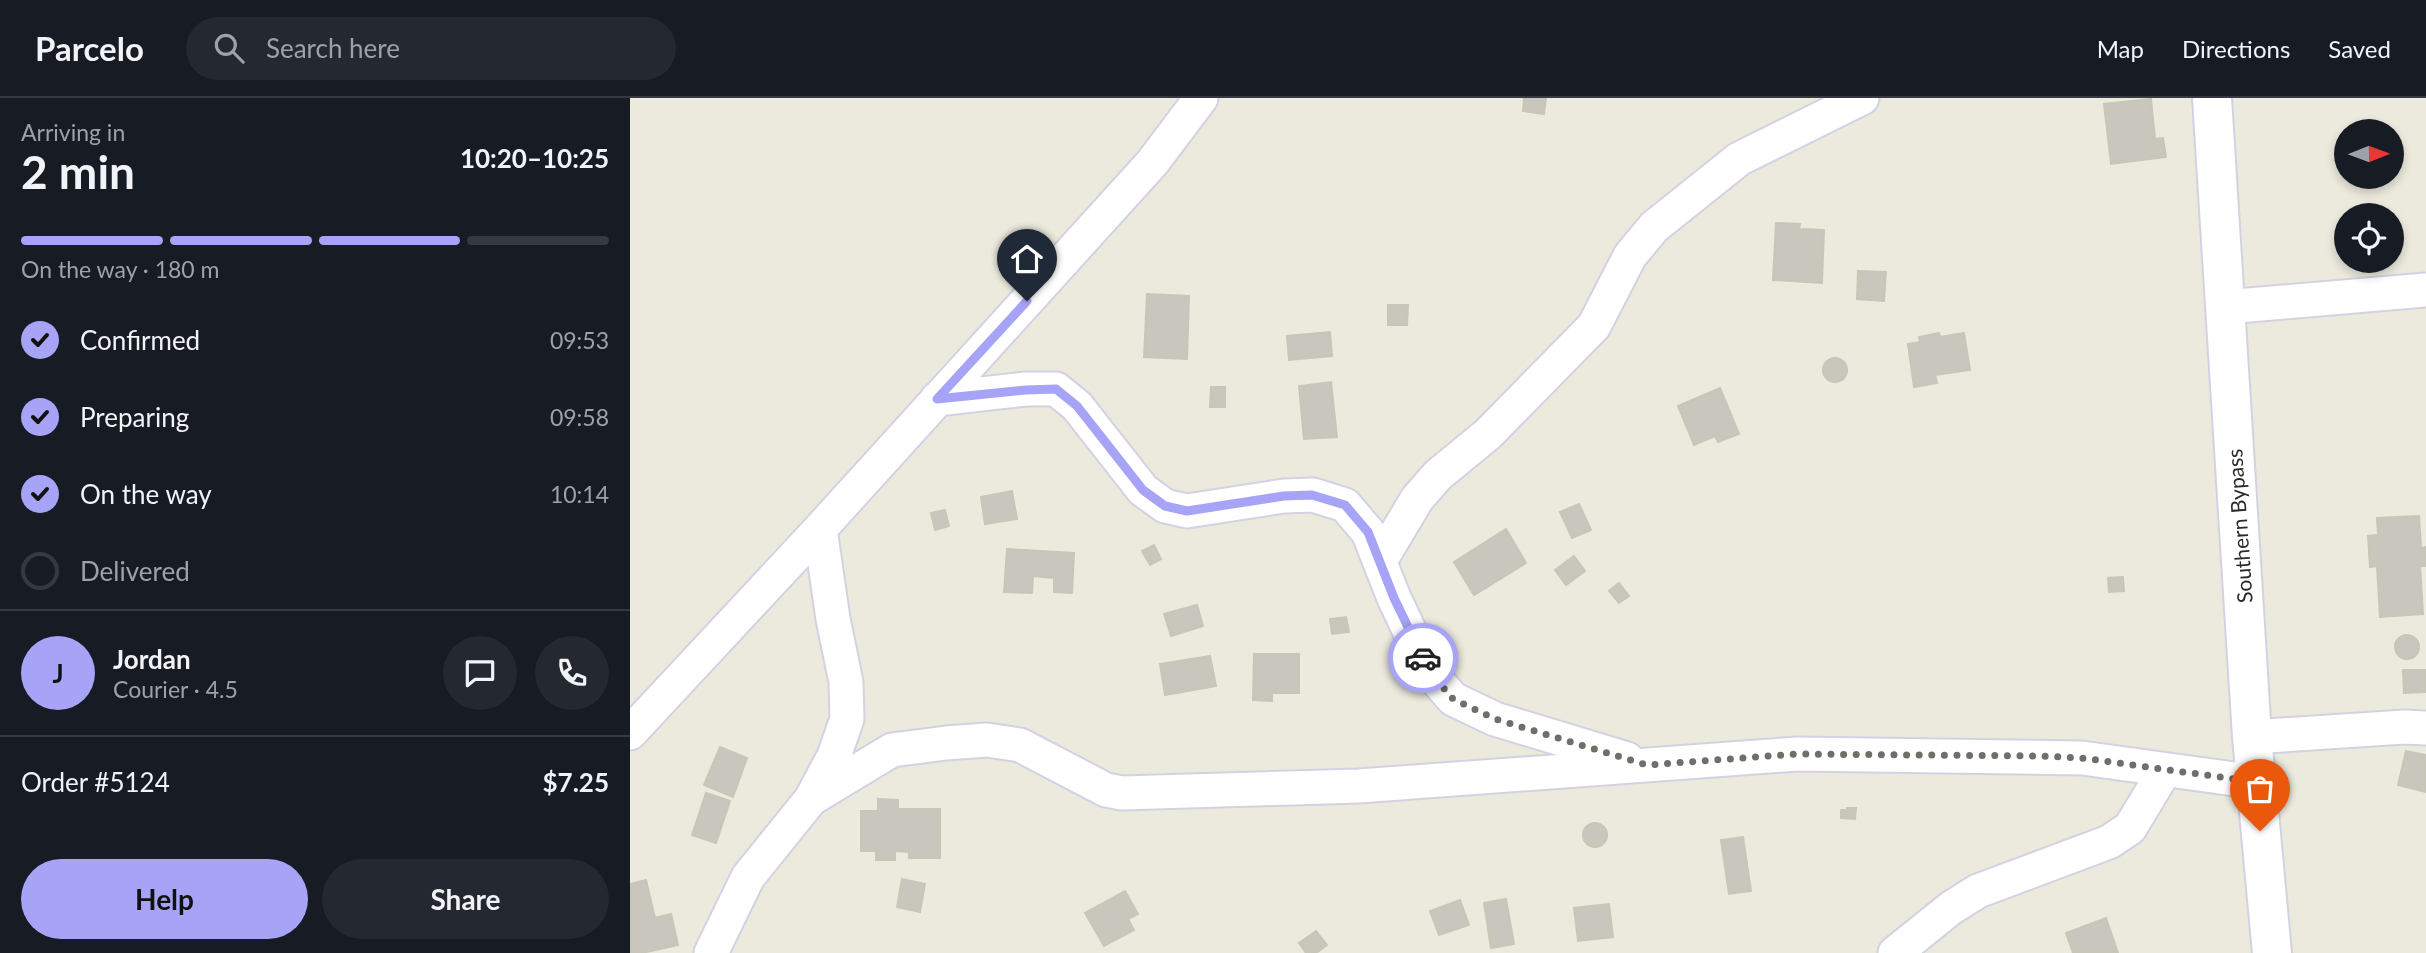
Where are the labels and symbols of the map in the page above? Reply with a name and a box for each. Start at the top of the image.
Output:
north arrow [2334,119,2404,189]
pin [997,229,1057,301]
street label: Southern Bypass [2221,448,2257,604]
courier [1388,623,1458,693]
pin [2230,759,2290,831]

